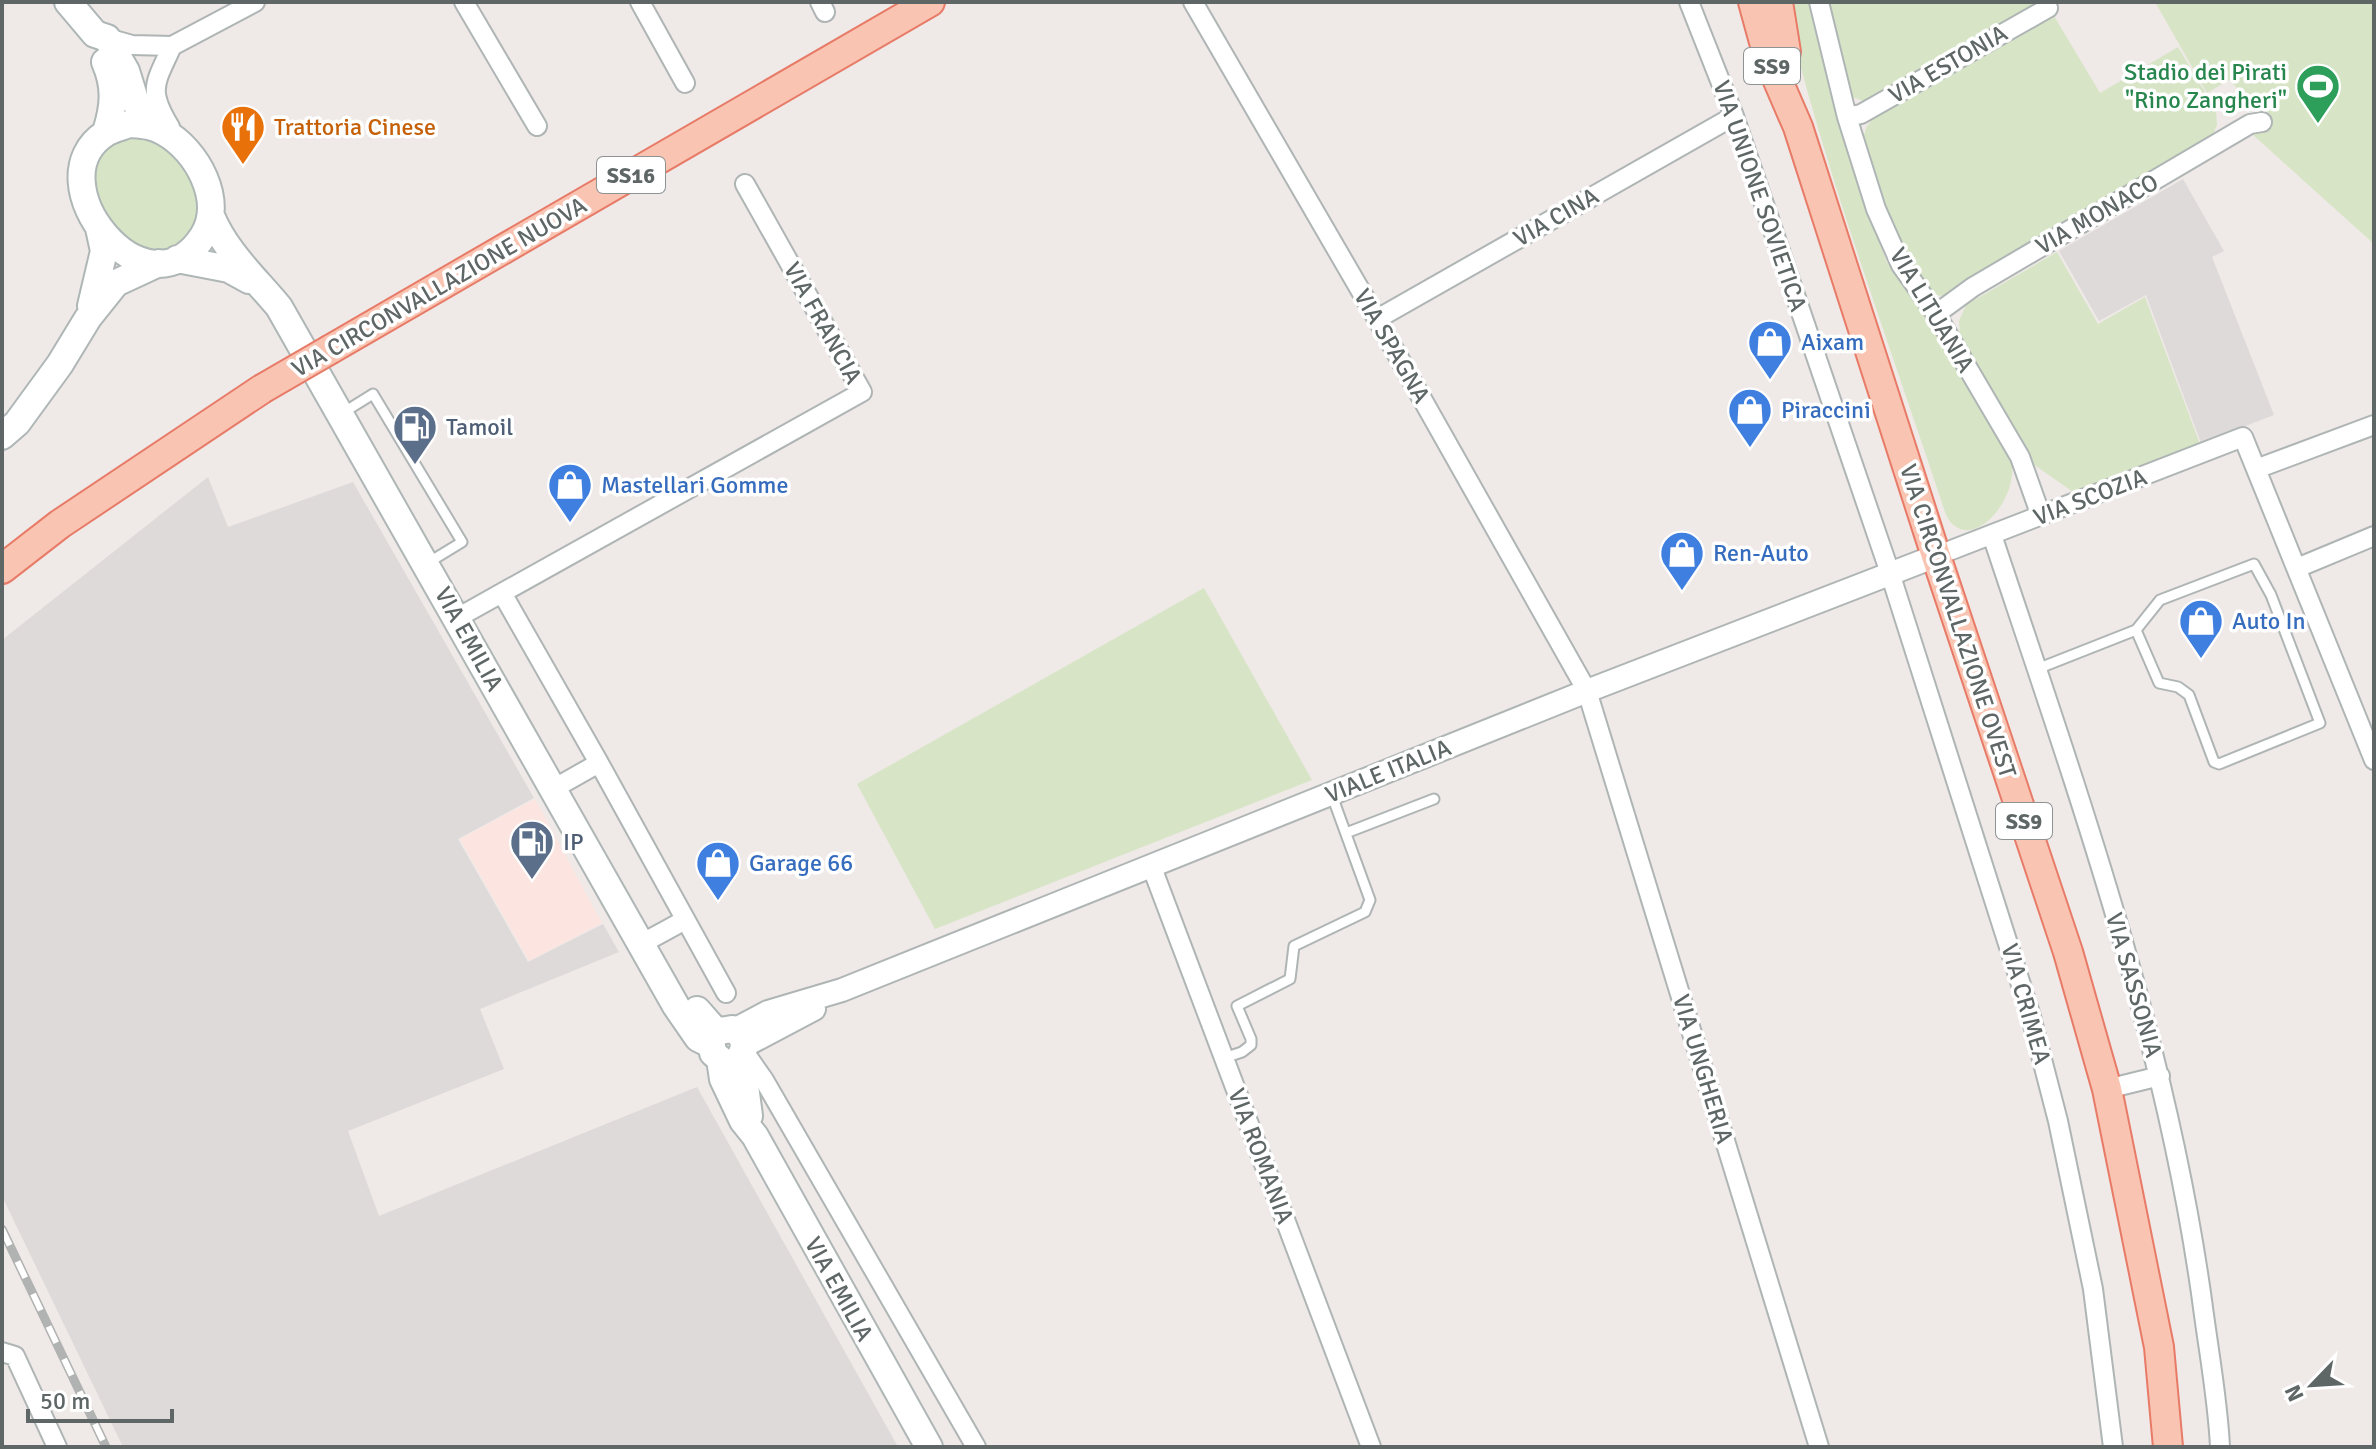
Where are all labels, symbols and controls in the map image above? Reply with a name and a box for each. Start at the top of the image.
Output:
street label: VIA ESTONIA [1883,18,2013,110]
road number: SS9 [1744,48,1800,84]
place label: Stadio dei Pirati "Rino Zangheri" [2124,57,2287,115]
sports icon: Stadio dei Pirati "Rino Zangheri" [2294,62,2342,125]
street label: VIA UNIONE SOVIETICA [1706,77,1814,316]
restaurant icon: Trattoria Cinese [219,103,267,166]
place label: Trattoria Cinese [274,112,436,142]
road number: SS16 [597,157,665,193]
street label: VIA MONACO [2030,167,2164,261]
street label: VIA CINA [1508,181,1604,253]
street label: VIA CIRCONVALLAZIONE NUOVA [286,190,592,384]
street label: VIA LITUANIA [1883,242,1981,378]
street label: VIA FRANCIA [777,257,869,390]
street label: VIA SPAGNA [1347,283,1437,409]
shop icon: Aixam [1746,318,1794,381]
place label: Aixam [1801,327,1864,357]
shop icon: Piraccini [1726,386,1774,449]
place label: Piraccini [1781,395,1871,425]
fuel station icon: Tamoil [391,403,439,466]
place label: Tamoil [446,412,513,442]
street label: VIA CIRCONVALLAZIONE OVEST [1893,460,2023,782]
shop icon: Mastellari Gomme [546,461,594,524]
street label: VIA SCOZIA [2029,462,2151,532]
place label: Mastellari Gomme [601,470,789,500]
shop icon: Ren-Auto [1658,529,1706,592]
place label: Ren-Auto [1713,538,1809,568]
street label: VIA EMILIA [428,582,510,697]
shop icon: Auto In [2177,597,2225,660]
place label: Auto In [2232,606,2306,636]
street label: VIALE ITALIA [1321,732,1455,810]
road number: SS9 [1996,803,2052,839]
fuel station icon: IP [508,818,556,881]
place label: IP [563,827,584,857]
shop icon: Garage 66 [694,839,742,902]
place label: Garage 66 [749,848,853,878]
street label: VIA SASSONIA [2099,909,2169,1061]
street label: VIA CRIMEA [1994,940,2058,1068]
street label: VIA UNGHERIA [1666,991,1740,1148]
street label: VIA ROMANIA [1221,1084,1301,1228]
street label: VIA EMILIA [798,1232,880,1347]
north arrow [2272,1345,2352,1425]
scale bar [28,1373,172,1423]
text: N [2279,1381,2310,1406]
text: 50 m [40,1386,90,1416]

